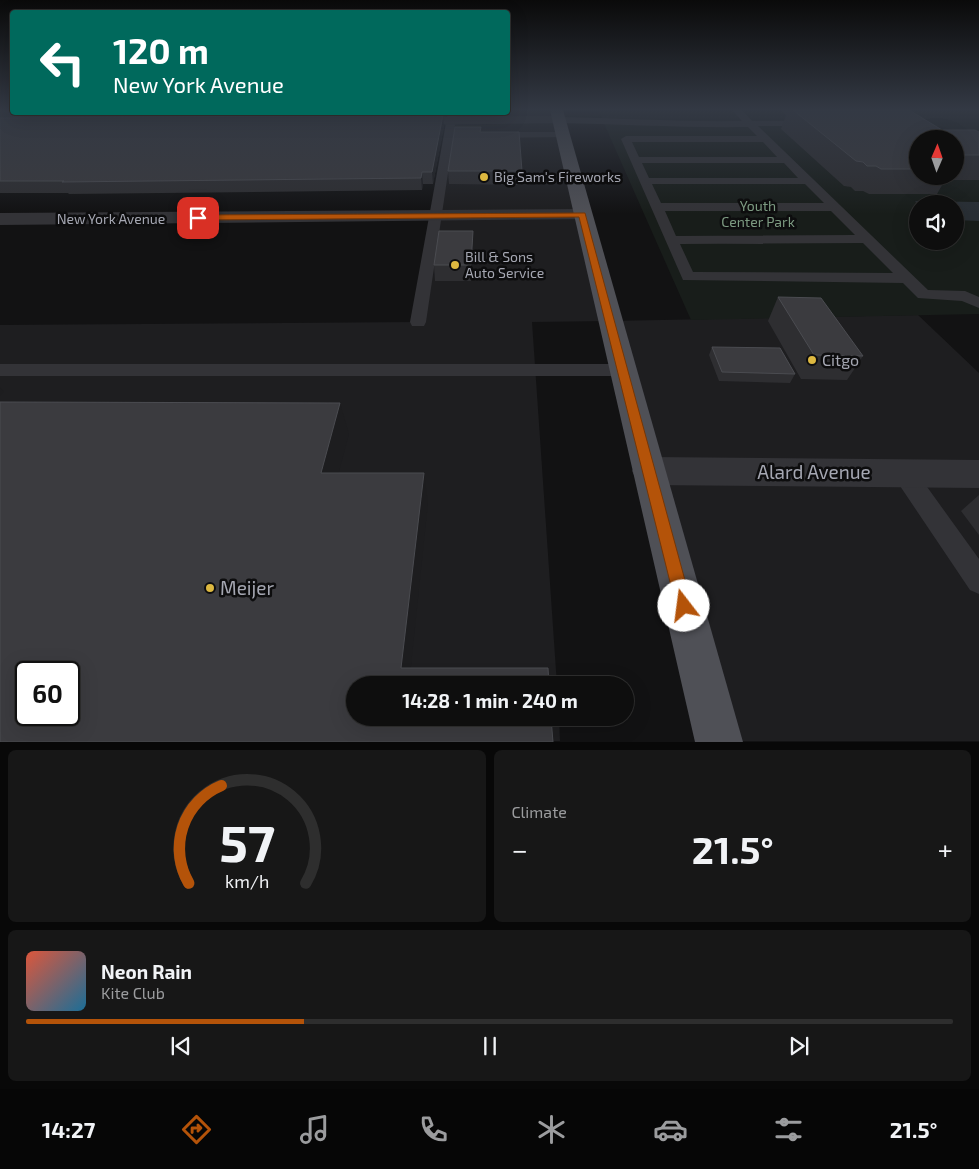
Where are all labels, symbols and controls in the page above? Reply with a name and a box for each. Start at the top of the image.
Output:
text: 120 m [113,29,209,71]
icon: left [30,30,95,95]
text: New York Avenue [113,71,284,97]
north arrow [909,130,964,185]
map controls [909,130,964,250]
place label: Big Sam's Fireworks [494,168,621,185]
marker: Big Sam's Fireworks [478,171,490,183]
button: sound [909,195,964,250]
pin [177,197,219,239]
park label: Youth Center Park [721,197,795,230]
icon: arrive [184,204,212,232]
street label: New York Avenue [57,210,165,227]
place label: Bill & Sons Auto Service [465,248,544,281]
marker: Bill & Sons Auto Service [449,259,461,271]
place label: Citgo [822,350,859,369]
marker: Citgo [806,354,818,366]
street label: Alard Avenue [757,460,871,483]
place label: Meijer [220,576,275,599]
position arrow [657,579,709,631]
marker: Meijer [204,582,216,594]
speed limit sign: 60 [15,661,80,726]
text: 14:28 · 1 min · 240 m [402,689,578,712]
text: Climate [512,802,567,821]
text: 57 [219,810,275,872]
text: 21.5° [692,826,774,872]
text: − [512,832,528,866]
text: + [938,832,953,866]
text: km/h [225,870,269,892]
text: Neon Rain [101,960,192,983]
text: Kite Club [101,983,165,1002]
icon: previous [167,1032,195,1060]
icon: pause [476,1032,504,1060]
icon: next [785,1032,813,1060]
icon: directions [179,1112,214,1147]
icon: music [297,1112,332,1147]
icon: phone [416,1112,451,1147]
icon: climate [534,1112,569,1147]
icon: car [653,1112,688,1147]
icon: filters [771,1112,806,1147]
text: 14:27 [42,1116,95,1142]
text: 21.5° [890,1116,937,1142]

